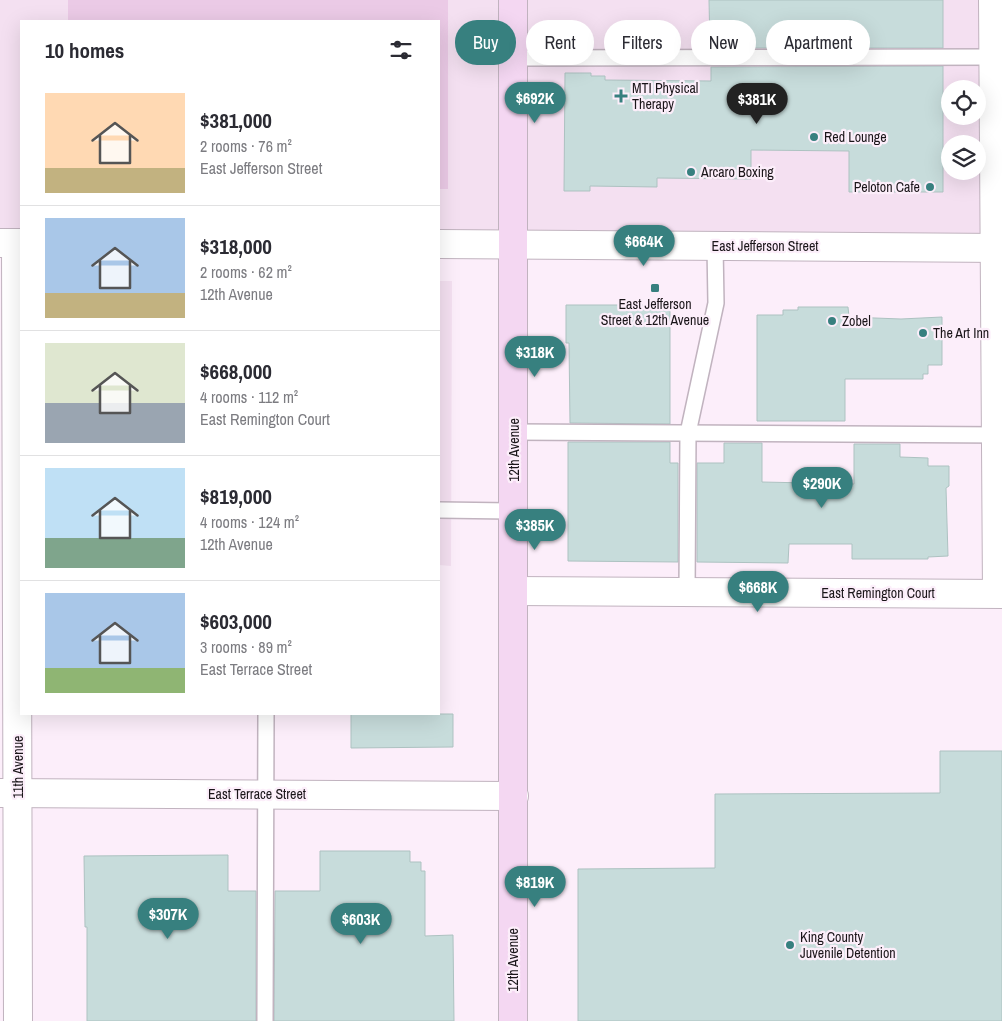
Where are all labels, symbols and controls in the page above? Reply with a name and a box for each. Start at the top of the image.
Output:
chip: Buy [455,20,516,65]
chip: Rent [526,20,594,65]
chip: Filters [604,20,681,65]
chip: New [691,20,756,65]
chip: Apartment [766,20,870,65]
text: 10 homes [45,36,124,65]
icon: filters [387,36,415,64]
place label: MTI Physical Therapy [632,79,698,113]
map controls [941,80,986,180]
button: locate [941,80,986,125]
pin: $692K [500,82,570,124]
pin: $381K [722,82,792,125]
text: $692K [516,87,554,109]
text: $381K [738,88,776,110]
marker: MTI Physical Therapy [614,89,628,103]
text: $381,000 [200,106,272,135]
icon: home [85,113,145,173]
place label: Red Lounge [824,128,887,146]
marker: Red Lounge [808,131,820,143]
text: 2 rooms · 76 m² [200,135,292,157]
button: layers [941,135,986,180]
text: East Jefferson Street [200,157,322,179]
place label: Arcaro Boxing [700,163,774,181]
marker: Arcaro Boxing [685,166,697,178]
place label: Peloton Cafe [854,178,920,196]
marker: Peloton Cafe [924,181,936,193]
pin: $664K [609,224,679,267]
text: $664K [625,230,663,252]
text: $318,000 [200,232,272,261]
street label: East Jefferson Street [711,237,819,255]
icon: home [85,238,145,298]
text: 2 rooms · 62 m² [200,261,292,283]
marker: East Jefferson Street & 12th Avenue [649,282,661,294]
text: 12th Avenue [200,283,273,305]
place label: East Jefferson Street & 12th Avenue [601,295,709,329]
place label: Zobel [842,312,871,330]
marker: Zobel [826,315,838,327]
place label: The Art Inn [933,324,989,342]
marker: The Art Inn [917,327,929,339]
pin: $318K [500,336,570,378]
text: $318K [516,341,554,363]
text: $668,000 [200,357,272,386]
icon: home [85,363,145,423]
text: 4 rooms · 112 m² [200,386,298,408]
text: East Remington Court [200,408,330,430]
street label: 12th Avenue [505,418,523,482]
pin: $290K [787,466,857,509]
text: $290K [803,472,841,494]
text: $819,000 [200,482,272,511]
icon: home [85,488,145,548]
pin: $385K [500,508,570,551]
text: 4 rooms · 124 m² [200,511,299,533]
text: $385K [516,514,554,536]
text: 12th Avenue [200,533,273,555]
pin: $668K [723,570,793,613]
text: $668K [739,576,777,598]
street label: East Remington Court [821,584,935,602]
text: $603,000 [200,607,272,636]
icon: home [85,613,145,673]
text: 3 rooms · 89 m² [200,636,292,658]
text: East Terrace Street [200,658,312,680]
street label: 11th Avenue [9,736,27,798]
street label: East Terrace Street [208,785,306,803]
pin: $819K [500,866,570,908]
text: $819K [516,871,554,893]
pin: $307K [133,898,203,940]
pin: $603K [326,902,396,945]
text: $307K [149,903,187,925]
text: $603K [342,908,380,930]
street label: 12th Avenue [504,928,522,992]
place label: King County Juvenile Detention [800,928,896,962]
marker: King County Juvenile Detention [784,939,796,951]

